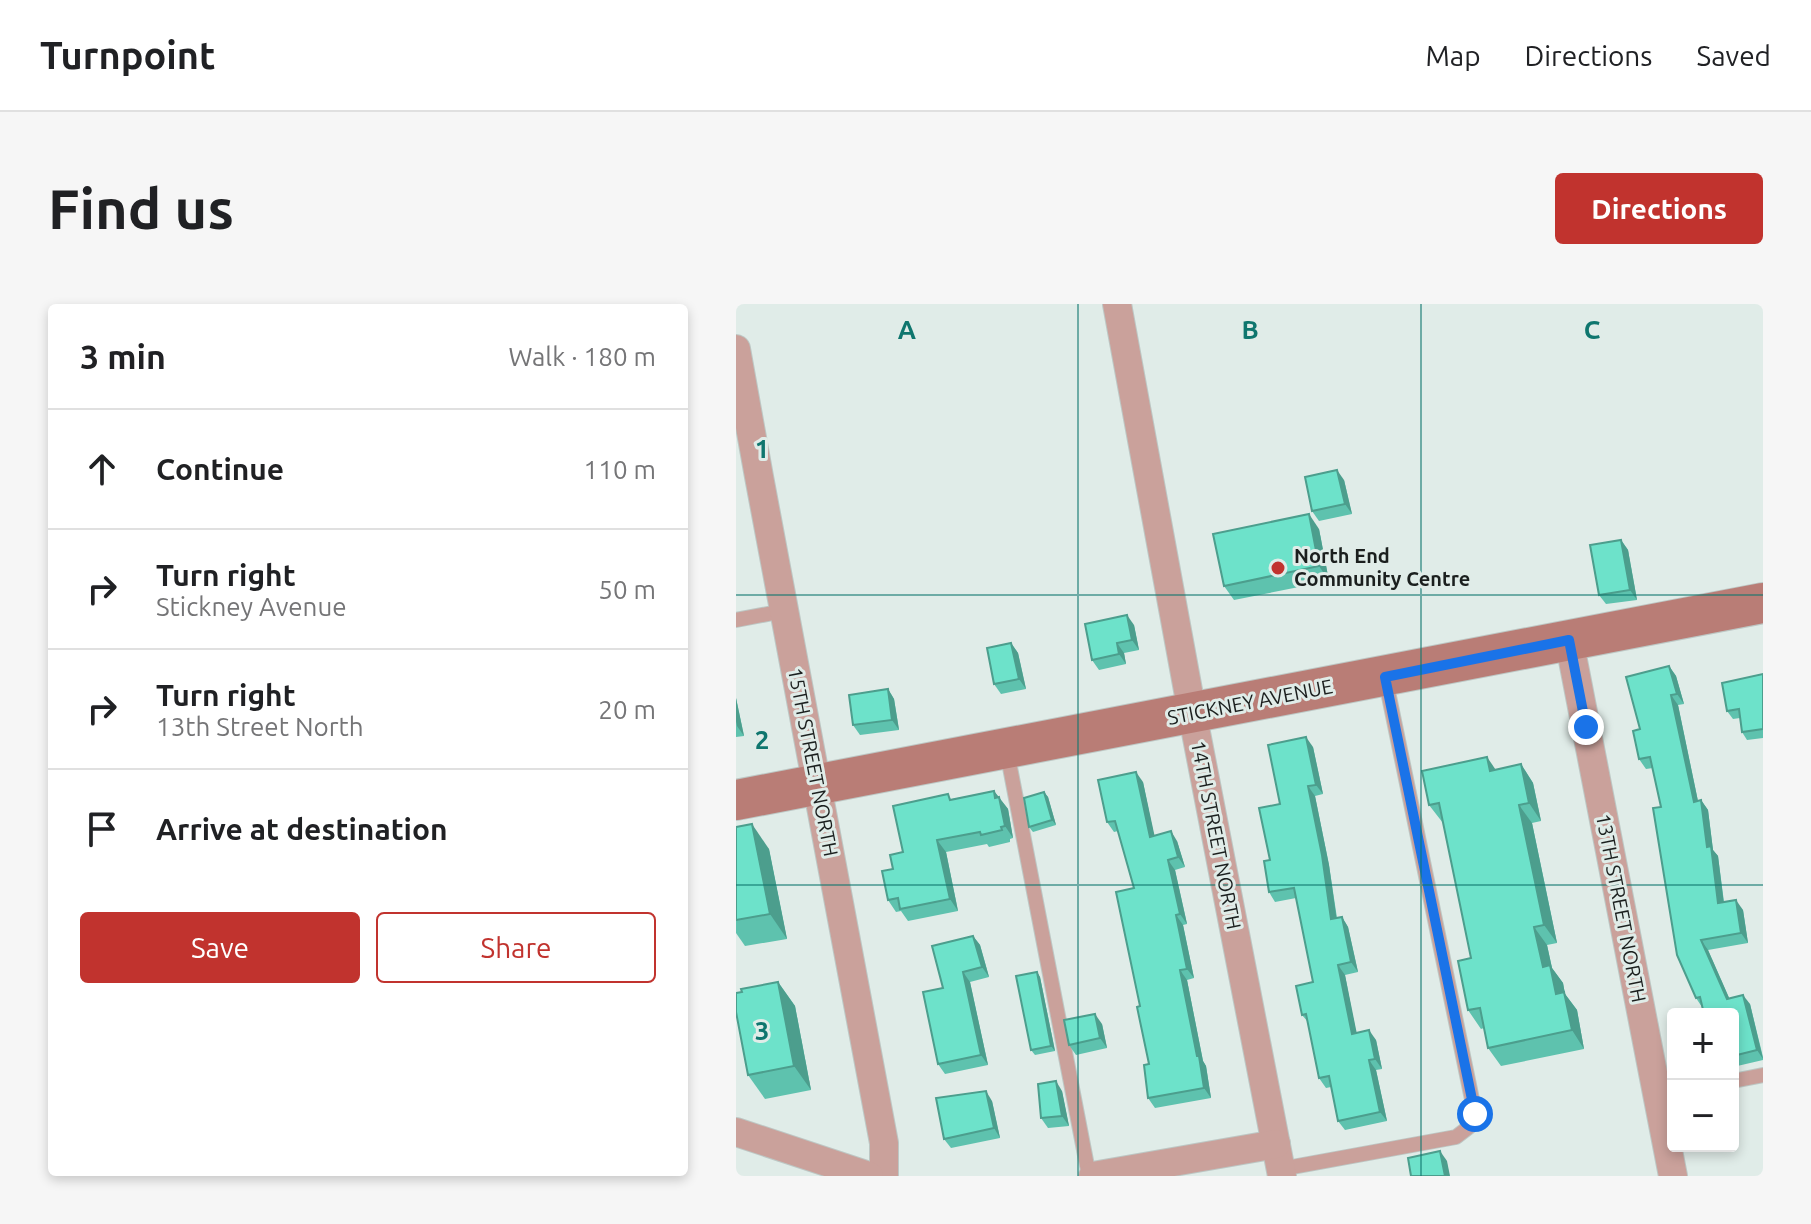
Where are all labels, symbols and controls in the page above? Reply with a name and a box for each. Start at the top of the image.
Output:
text: Turnpoint [40,34,215,76]
text: Map [1425,40,1481,71]
text: Directions [1525,40,1652,71]
text: Saved [1696,40,1771,71]
button: Directions [1555,173,1763,244]
text: Find us [48,177,234,240]
text: A [898,315,917,344]
text: B [1241,315,1259,344]
text: C [1584,315,1601,344]
text: 3 min [80,337,166,375]
text: Walk · 180 m [508,342,656,371]
text: 1 [755,434,769,463]
icon: ahead [80,447,124,491]
text: Continue [156,452,284,486]
text: 110 m [584,455,656,484]
place label: North End Community Centre [1294,544,1470,590]
text: Turn right [156,558,296,592]
marker: North End Community Centre [1269,559,1287,577]
icon: right [80,567,124,611]
text: 50 m [598,575,656,604]
text: Stickney Avenue [156,592,347,621]
street label: 15TH STREET NORTH [784,666,843,858]
street label: STICKNEY AVENUE [1165,674,1334,729]
text: Turn right [156,678,296,712]
icon: right [80,687,124,731]
text: 20 m [598,695,656,724]
route end [1568,709,1604,745]
text: 13th Street North [156,712,364,741]
text: 2 [755,725,769,754]
street label: 14TH STREET NORTH [1187,739,1246,931]
icon: arrive [80,807,124,851]
text: Arrive at destination [156,812,448,846]
street label: 13TH STREET NORTH [1592,812,1651,1004]
button: Save [80,912,360,983]
button: Share [376,912,656,983]
map controls [1667,1008,1739,1152]
button: + [1667,1008,1739,1080]
text: 3 [755,1016,769,1045]
button: − [1667,1080,1739,1152]
route start [1457,1096,1493,1132]

